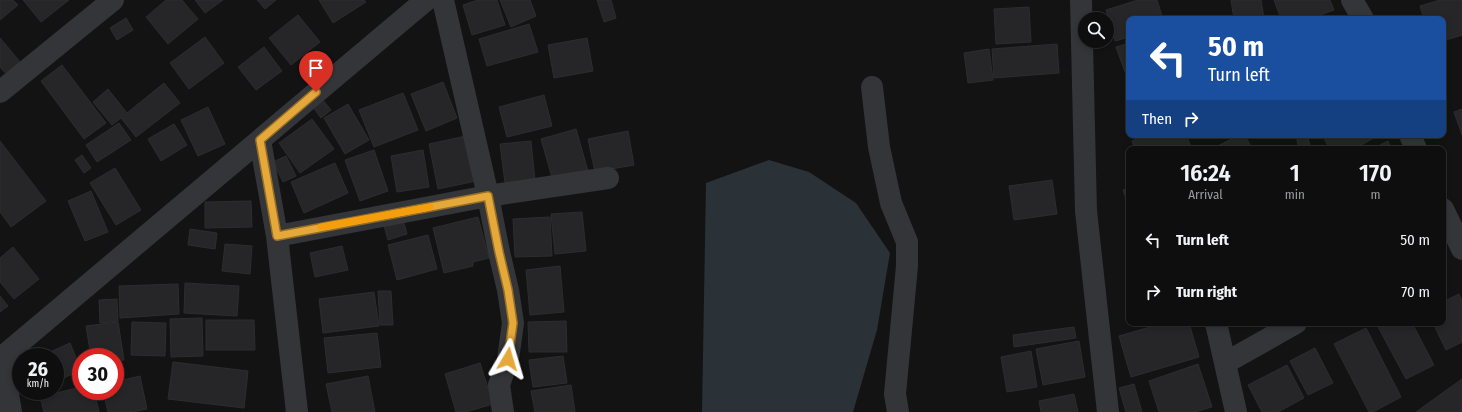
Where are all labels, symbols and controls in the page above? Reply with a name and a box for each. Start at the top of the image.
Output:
map controls [1078,12,1114,48]
button: search [1078,12,1114,48]
text: 50 m [1208,30,1264,63]
icon: left [1142,32,1194,84]
pin [299,51,333,92]
icon: arrive [305,57,327,79]
text: Turn left [1208,64,1270,86]
icon: right [1180,108,1202,130]
text: Then [1142,110,1172,128]
text: 16:24 [1180,159,1231,187]
text: 1 [1290,159,1300,187]
text: 170 [1359,159,1392,187]
text: Arrival [1188,187,1223,202]
text: min [1285,187,1305,202]
text: m [1370,187,1380,202]
icon: left [1142,229,1164,251]
text: Turn left [1176,231,1229,249]
text: 50 m [1400,231,1430,249]
icon: right [1142,281,1164,303]
text: Turn right [1176,283,1237,301]
text: 70 m [1401,283,1430,301]
position arrow [487,338,529,380]
speed limit sign: 30 [72,348,124,400]
text: 26 [28,357,48,381]
text: km/h [27,378,49,390]

